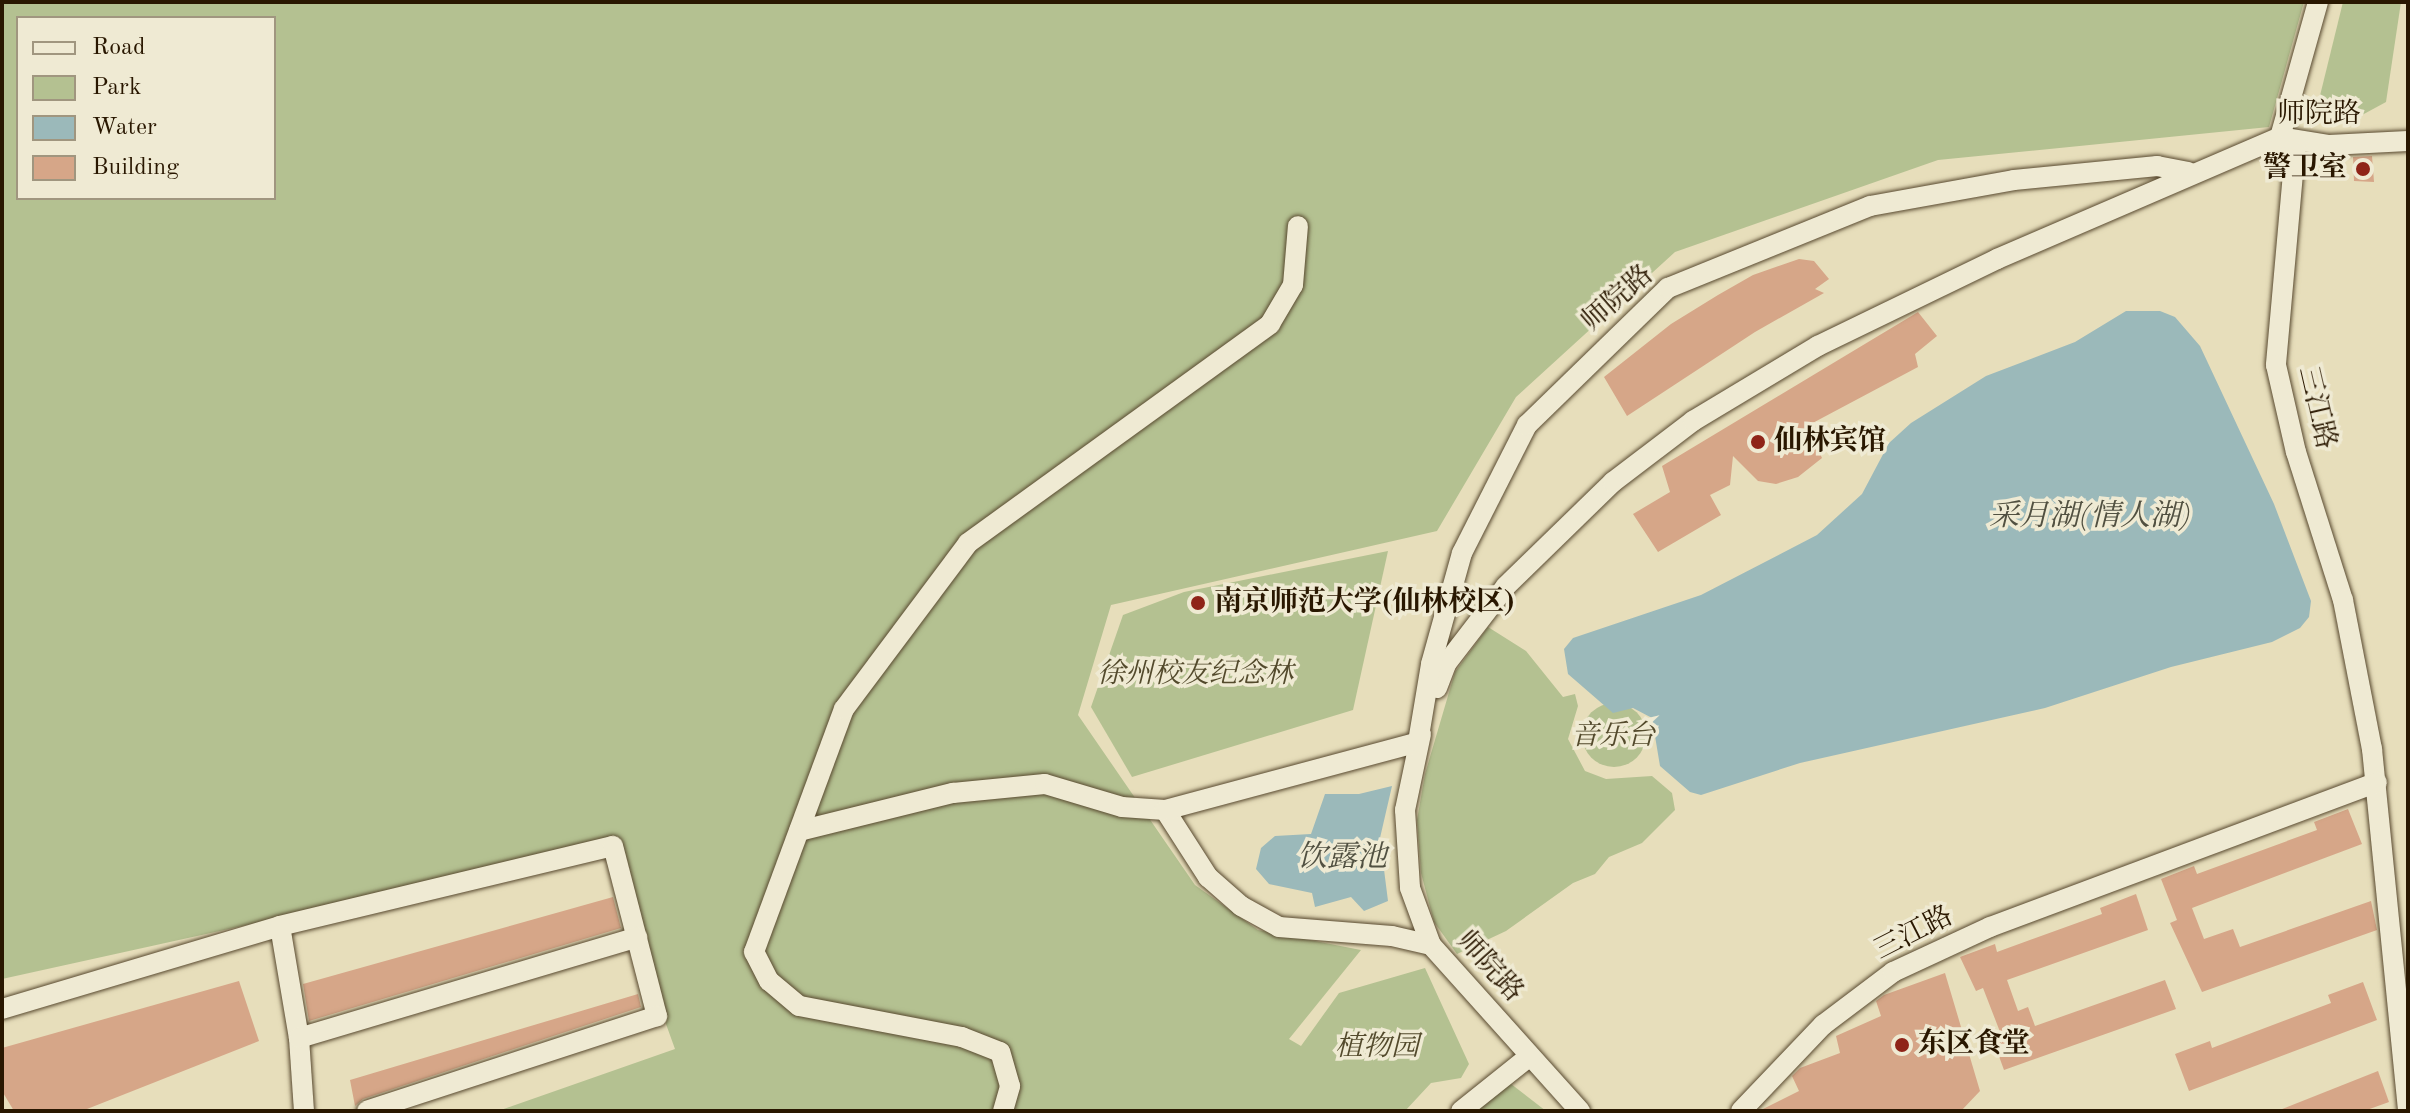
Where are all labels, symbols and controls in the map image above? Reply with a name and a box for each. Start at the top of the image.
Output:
legend [16,16,276,200]
text: Road [92,36,145,60]
text: Park [92,76,141,100]
street label: 师院路 [2277,98,2361,132]
text: Water [92,116,157,140]
place label: 警卫室 [2263,152,2347,186]
text: Building [92,156,179,180]
marker: 警卫室 [2354,160,2372,178]
street label: 师院路 [1575,259,1661,339]
street label: 三江路 [2290,363,2342,453]
place label: 仙林宾馆 [1774,425,1886,459]
marker: 仙林宾馆 [1749,433,1767,451]
water label: 采月湖(情人湖) [1989,499,2191,535]
place label: 南京师范大学(仙林校区) [1214,586,1515,620]
marker: 南京师范大学(仙林校区) [1189,594,1207,612]
park label: 徐州校友纪念林 [1097,658,1293,692]
park label: 音乐台 [1571,720,1655,754]
water label: 饮露池 [1297,840,1387,876]
street label: 三江路 [1869,900,1959,968]
street label: 师院路 [1448,925,1530,1009]
place label: 东区食堂 [1918,1028,2030,1062]
park label: 植物园 [1335,1031,1419,1065]
marker: 东区食堂 [1893,1036,1911,1054]

